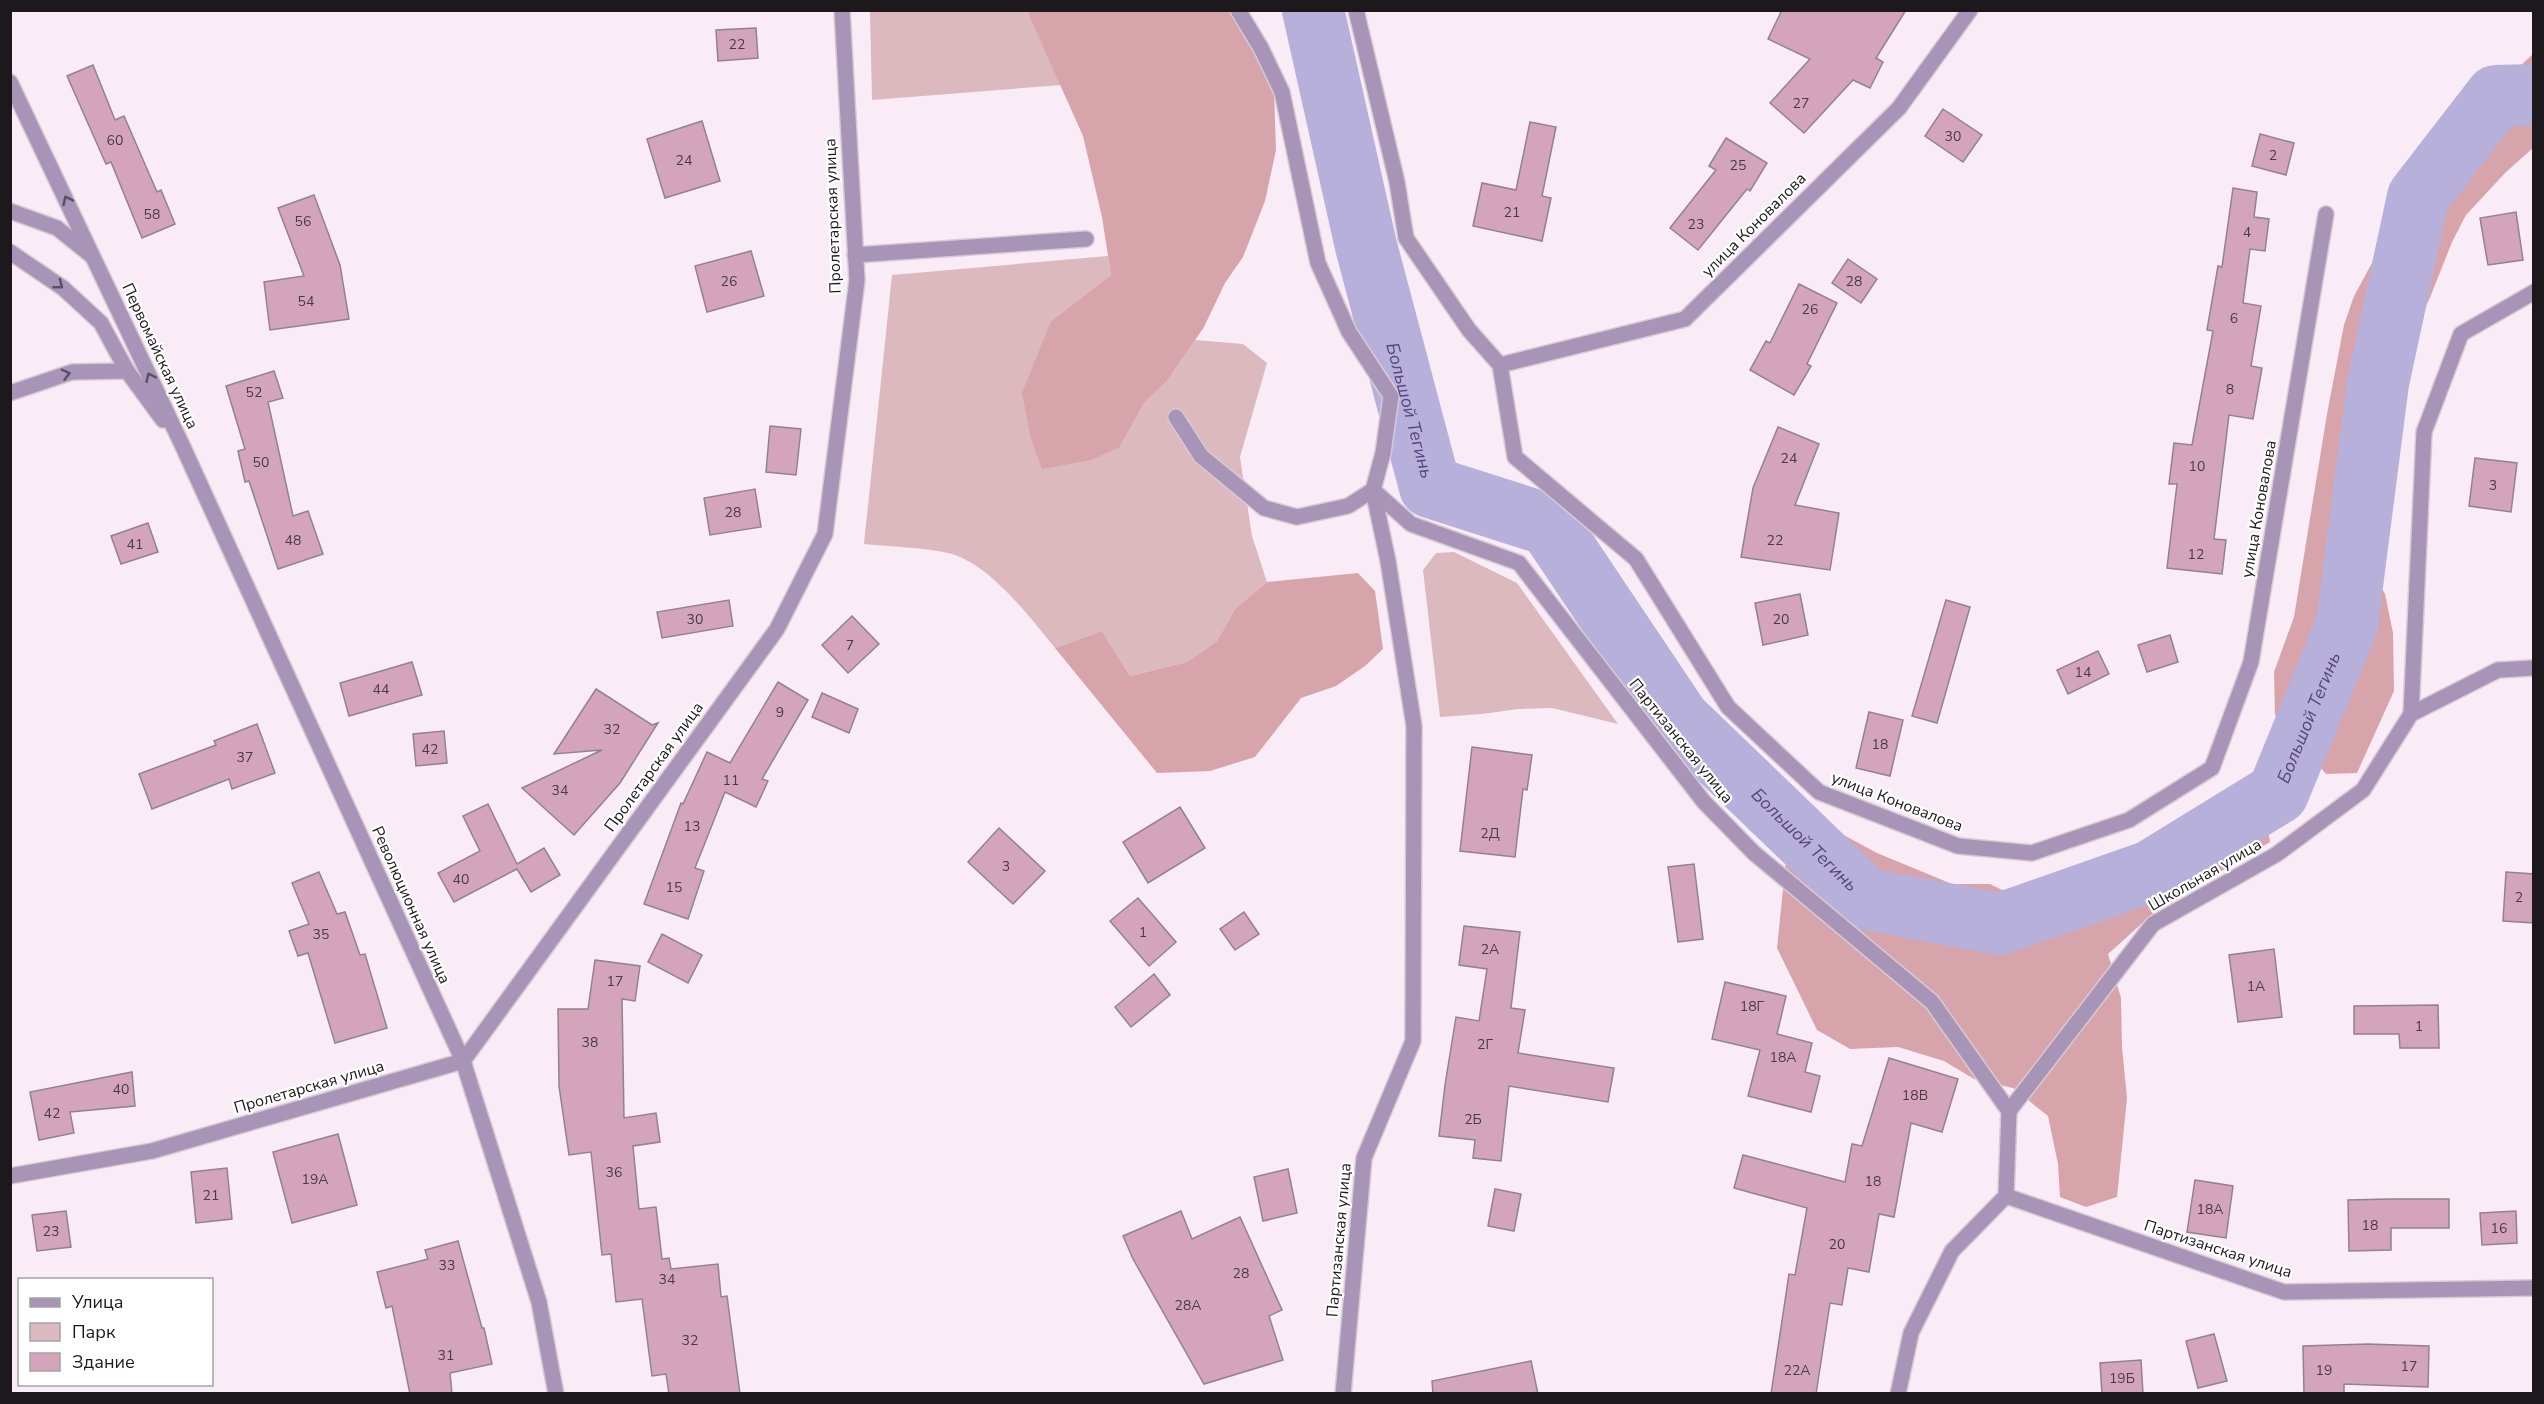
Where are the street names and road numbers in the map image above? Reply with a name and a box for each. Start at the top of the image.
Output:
street label: Пролетарская улица [819,138,847,294]
street label: улица Коновалова [1697,168,1811,282]
street label: Первомайская улица [117,280,203,432]
street label: улица Коновалова [2236,438,2282,580]
street label: Партизанская улица [1624,674,1738,808]
street label: Пролетарская улица [599,698,709,836]
street label: улица Коновалова [1828,767,1966,837]
street label: Революционная улица [366,823,456,987]
street label: Школьная улица [2144,834,2266,916]
street label: Пролетарская улица [231,1055,387,1119]
street label: Партизанская улица [1321,1162,1357,1318]
street label: Партизанская улица [2141,1215,2295,1283]

